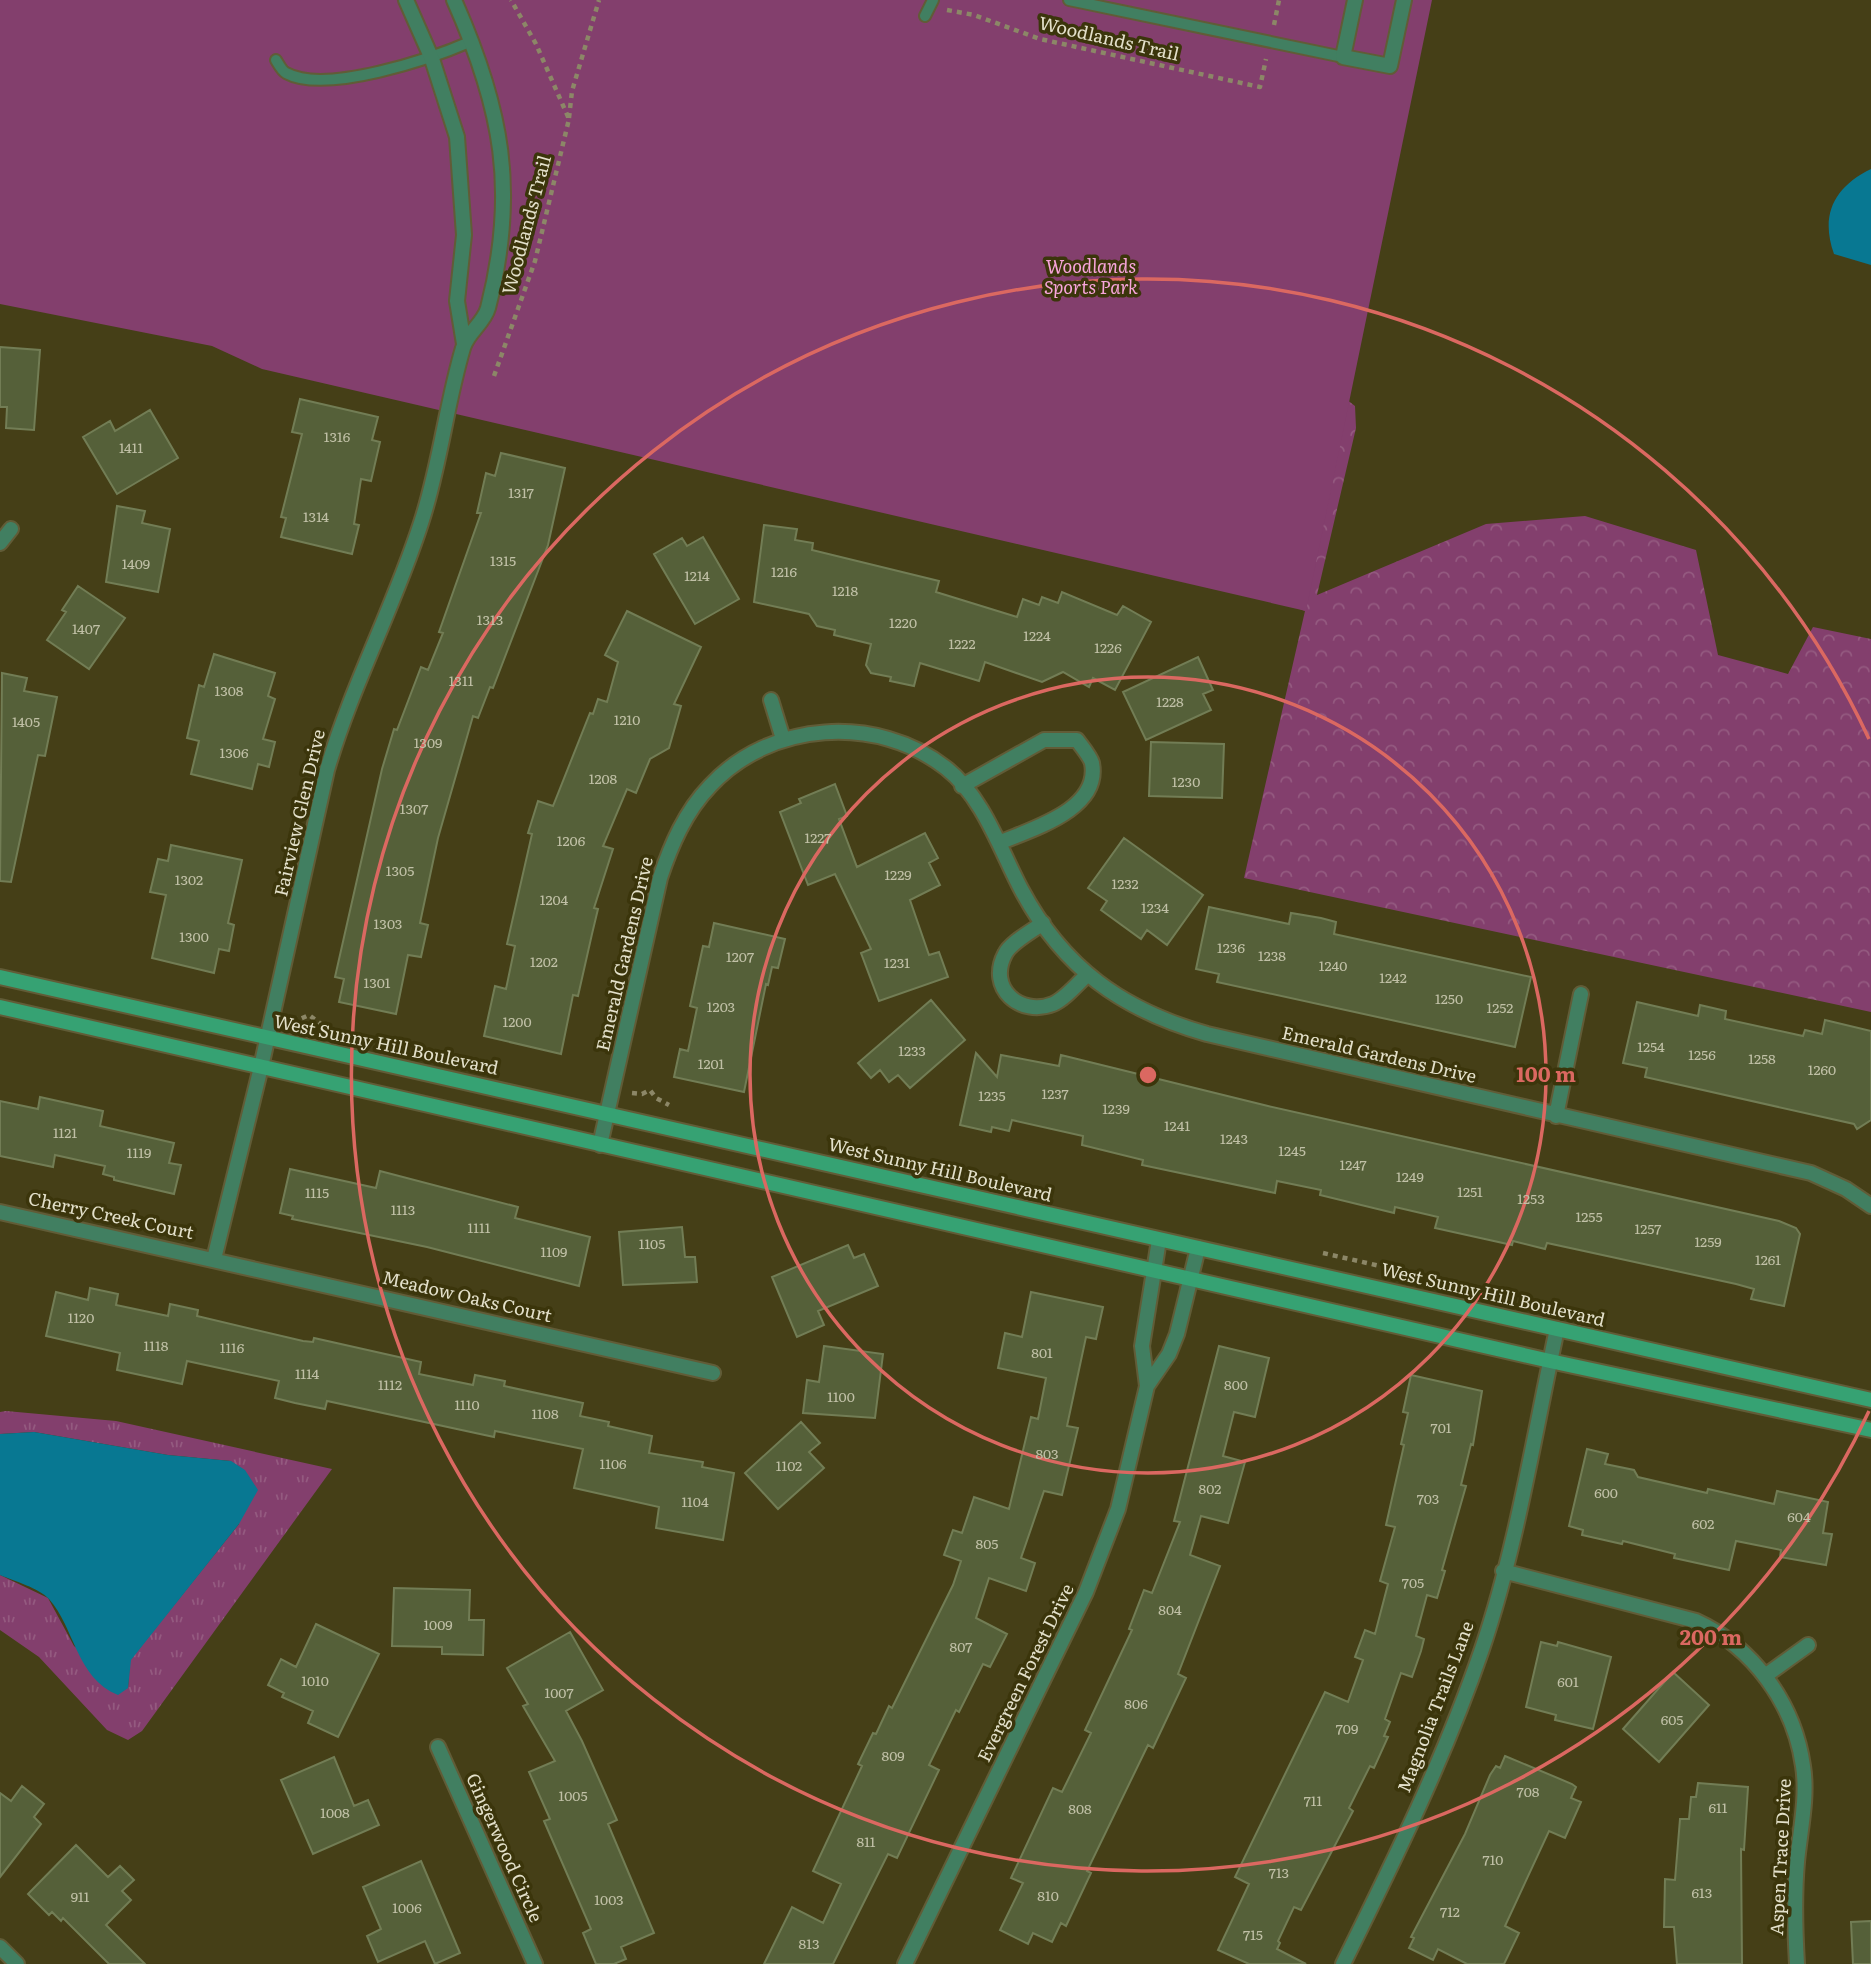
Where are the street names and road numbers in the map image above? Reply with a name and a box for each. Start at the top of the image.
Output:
street label: Woodlands Trail [1036,8,1182,67]
street label: Woodlands Trail [494,152,557,297]
street label: Fairview Glen Drive [266,726,331,899]
street label: Emerald Gardens Drive [588,854,659,1054]
street label: West Sunny Hill Boulevard [271,1006,501,1081]
street label: Emerald Gardens Drive [1279,1018,1479,1089]
street label: West Sunny Hill Boulevard [826,1130,1055,1207]
street label: Cherry Creek Court [26,1184,197,1245]
street label: West Sunny Hill Boulevard [1379,1255,1608,1332]
street label: Meadow Oaks Court [380,1263,555,1328]
street label: Evergreen Forest Drive [970,1579,1080,1766]
street label: Magnolia Trails Lane [1389,1617,1480,1796]
street label: Gingerwood Circle [460,1769,550,1926]
street label: Aspen Trace Drive [1762,1778,1797,1936]

